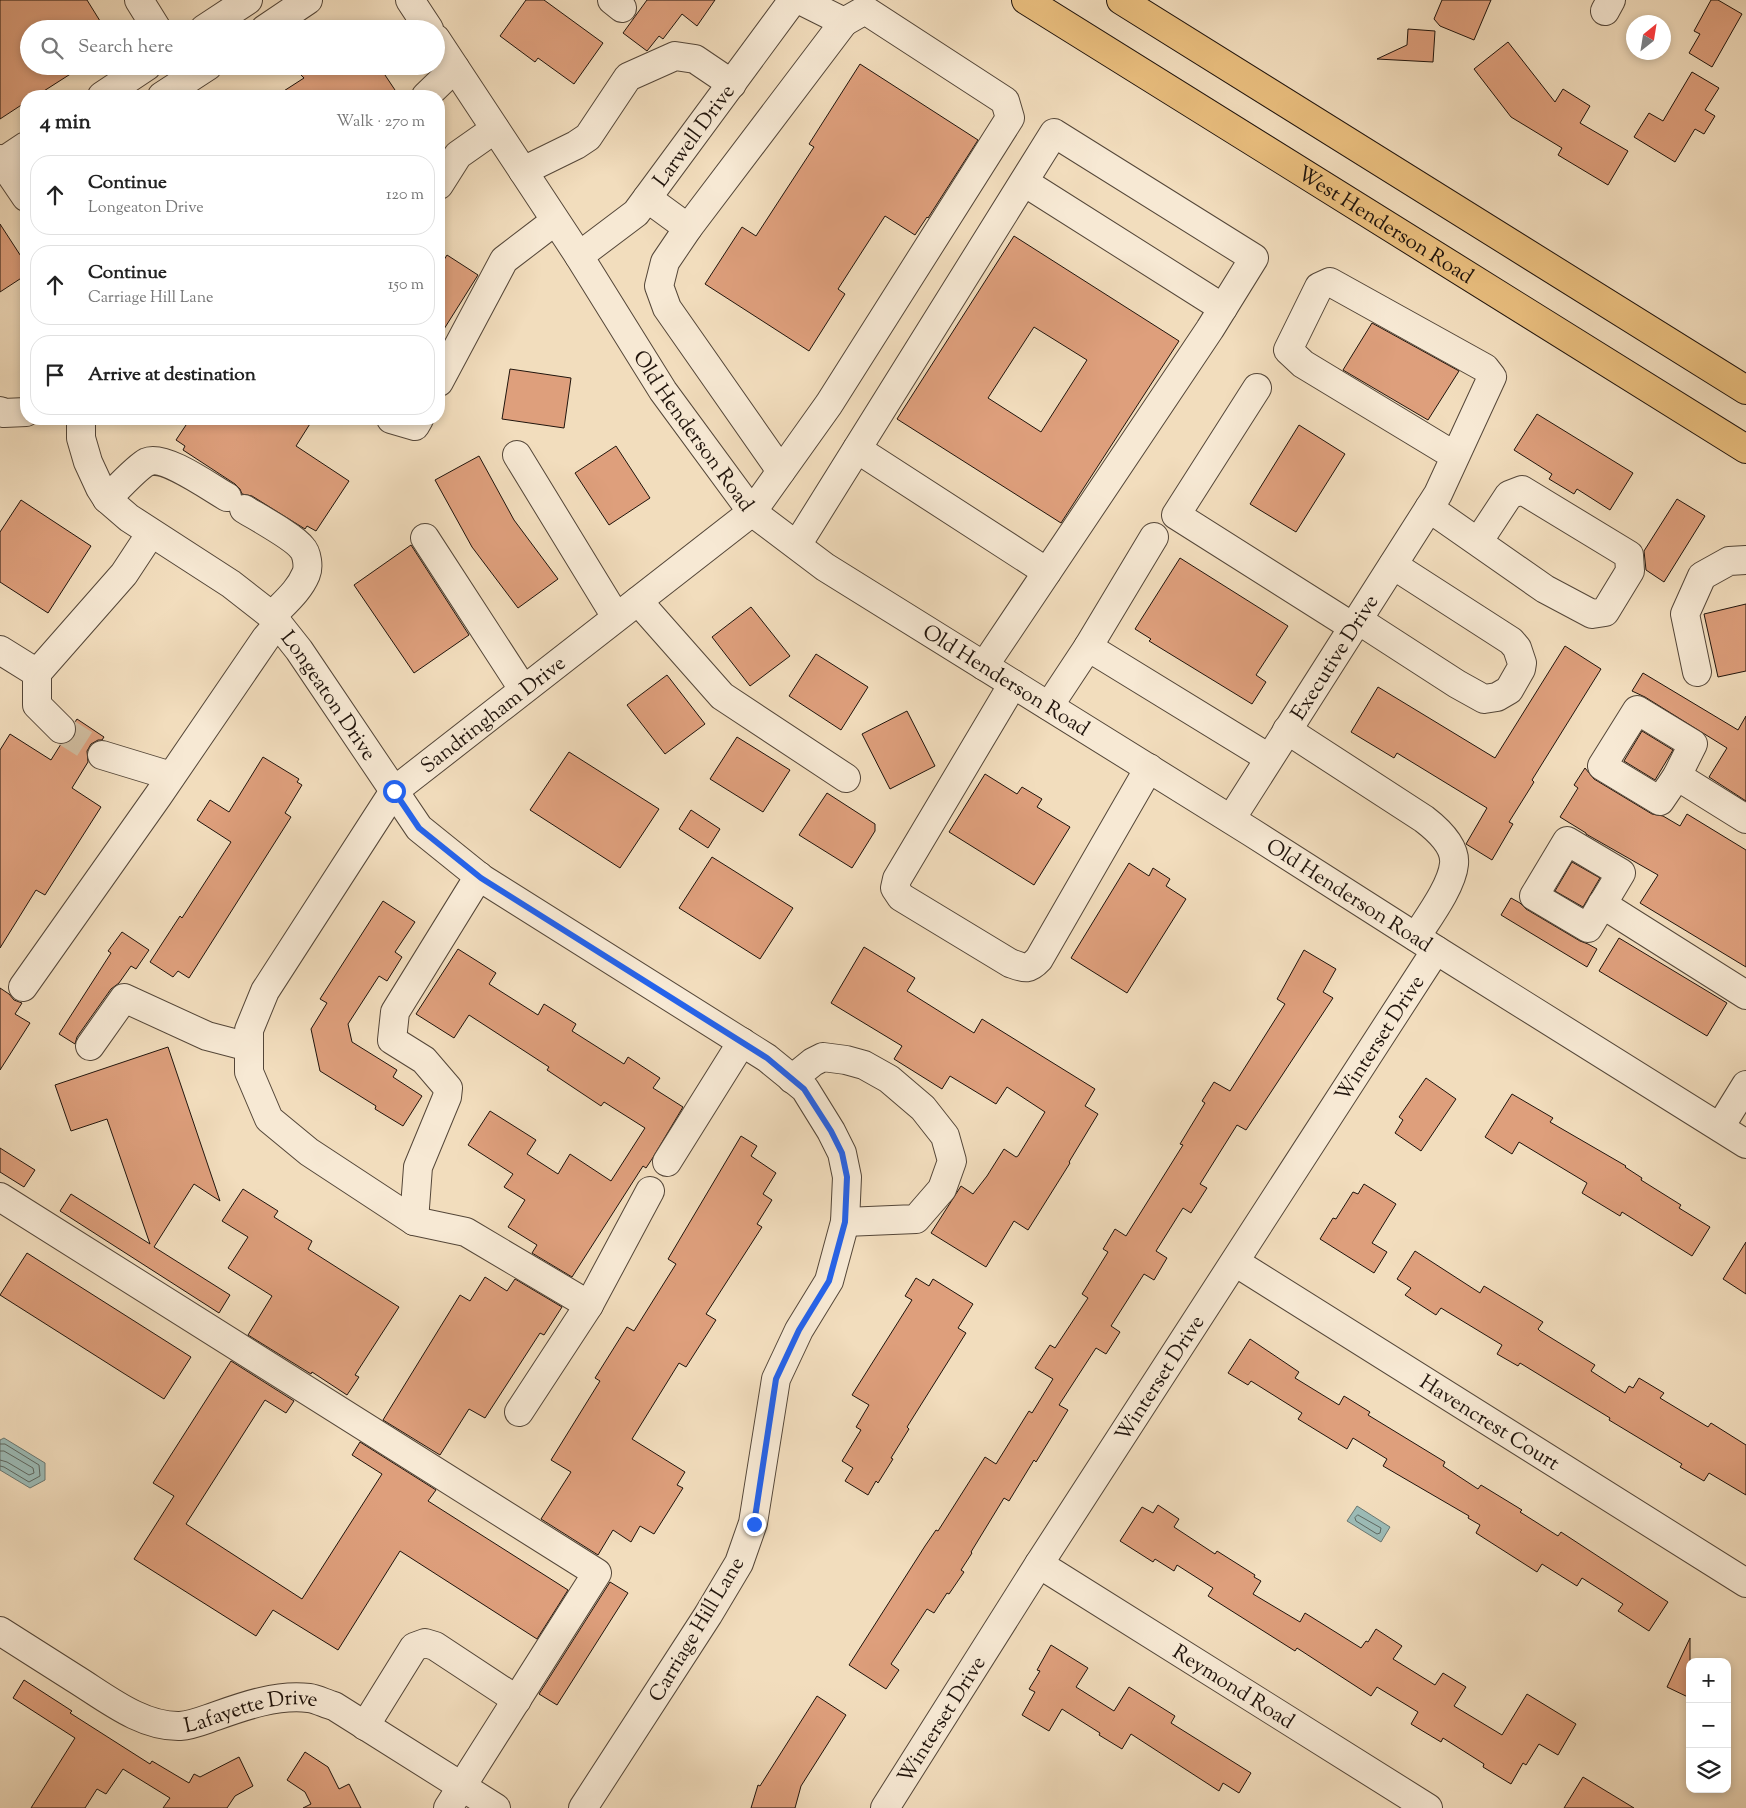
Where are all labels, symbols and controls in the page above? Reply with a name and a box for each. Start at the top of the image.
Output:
north arrow [1626,15,1671,60]
search box [20,20,445,75]
icon: search [38,34,66,62]
text: Search here [78,34,173,61]
street label: Larwell Drive [647,79,743,194]
text: 4 min [40,108,91,138]
text: Walk · 270 m [336,111,425,134]
street label: West Henderson Road [1291,160,1479,293]
text: Continue [88,170,167,197]
icon: ahead [41,181,69,209]
text: 120 m [386,184,424,207]
text: Longeaton Drive [88,197,204,220]
text: Continue [88,260,167,287]
icon: ahead [41,271,69,299]
text: 150 m [388,274,424,297]
text: Carriage Hill Lane [88,287,213,310]
street label: Old Henderson Road [624,345,760,519]
icon: arrive [41,361,69,389]
text: Arrive at destination [88,362,256,389]
street label: Executive Drive [1285,589,1387,727]
street label: Old Henderson Road [916,618,1095,745]
street label: Longeaton Drive [272,625,383,768]
street label: Sandringham Drive [415,650,573,782]
route start [383,780,406,803]
street label: Old Henderson Road [1259,832,1437,961]
street label: Winterset Drive [1329,970,1433,1108]
street label: Winterset Drive [1109,1310,1213,1448]
street label: Havencrest Court [1413,1368,1565,1479]
route end [743,1513,766,1536]
street label: Carriage Hill Lane [642,1552,753,1708]
street label: Reymond Road [1166,1638,1300,1738]
street label: Winterset Drive [891,1651,994,1790]
map controls [1686,1658,1731,1793]
button: + [1686,1658,1731,1703]
street label: Lafayette Drive [181,1684,321,1742]
button: − [1686,1703,1731,1748]
button: layers [1686,1748,1731,1793]

